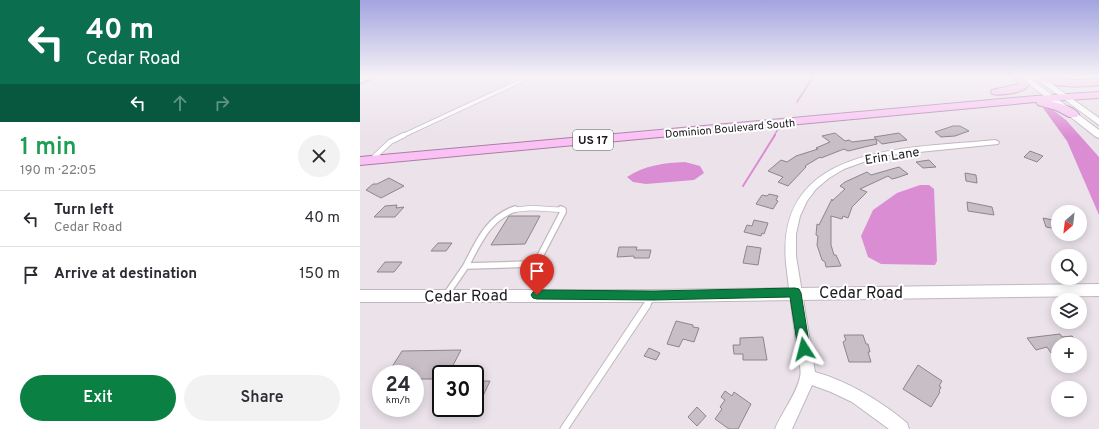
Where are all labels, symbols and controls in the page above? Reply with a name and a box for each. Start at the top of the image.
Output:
text: 40 m [86,13,154,49]
icon: left [20,16,72,68]
text: Cedar Road [86,48,180,71]
icon: left [127,92,149,114]
icon: ahead [169,92,191,114]
icon: right [211,92,233,114]
street label: Dominion Boulevard South [664,116,796,142]
road number: US 17 [573,130,613,150]
text: 1 min [20,133,77,163]
button: close [298,135,340,177]
street label: Erin Lane [864,145,921,169]
text: 190 m · 22:05 [20,163,96,179]
text: Turn left [54,201,114,220]
north arrow [1051,205,1087,241]
map controls [1051,205,1087,417]
icon: left [20,208,42,230]
text: 40 m [305,209,340,228]
text: Cedar Road [54,220,122,236]
button: search [1051,249,1087,285]
pin [520,254,554,295]
icon: arrive [526,260,548,282]
icon: arrive [20,264,42,286]
text: Arrive at destination [54,265,197,284]
text: 150 m [299,265,340,284]
street label: Cedar Road [819,284,903,304]
street label: Cedar Road [424,286,508,308]
button: layers [1051,293,1087,329]
position arrow [783,328,825,370]
button: + [1051,337,1087,373]
speed limit sign: 30 [432,365,484,417]
text: 24 [385,373,411,399]
button: Exit [20,375,176,421]
button: Share [184,375,340,421]
button: − [1051,381,1087,417]
text: km/h [386,394,410,407]

